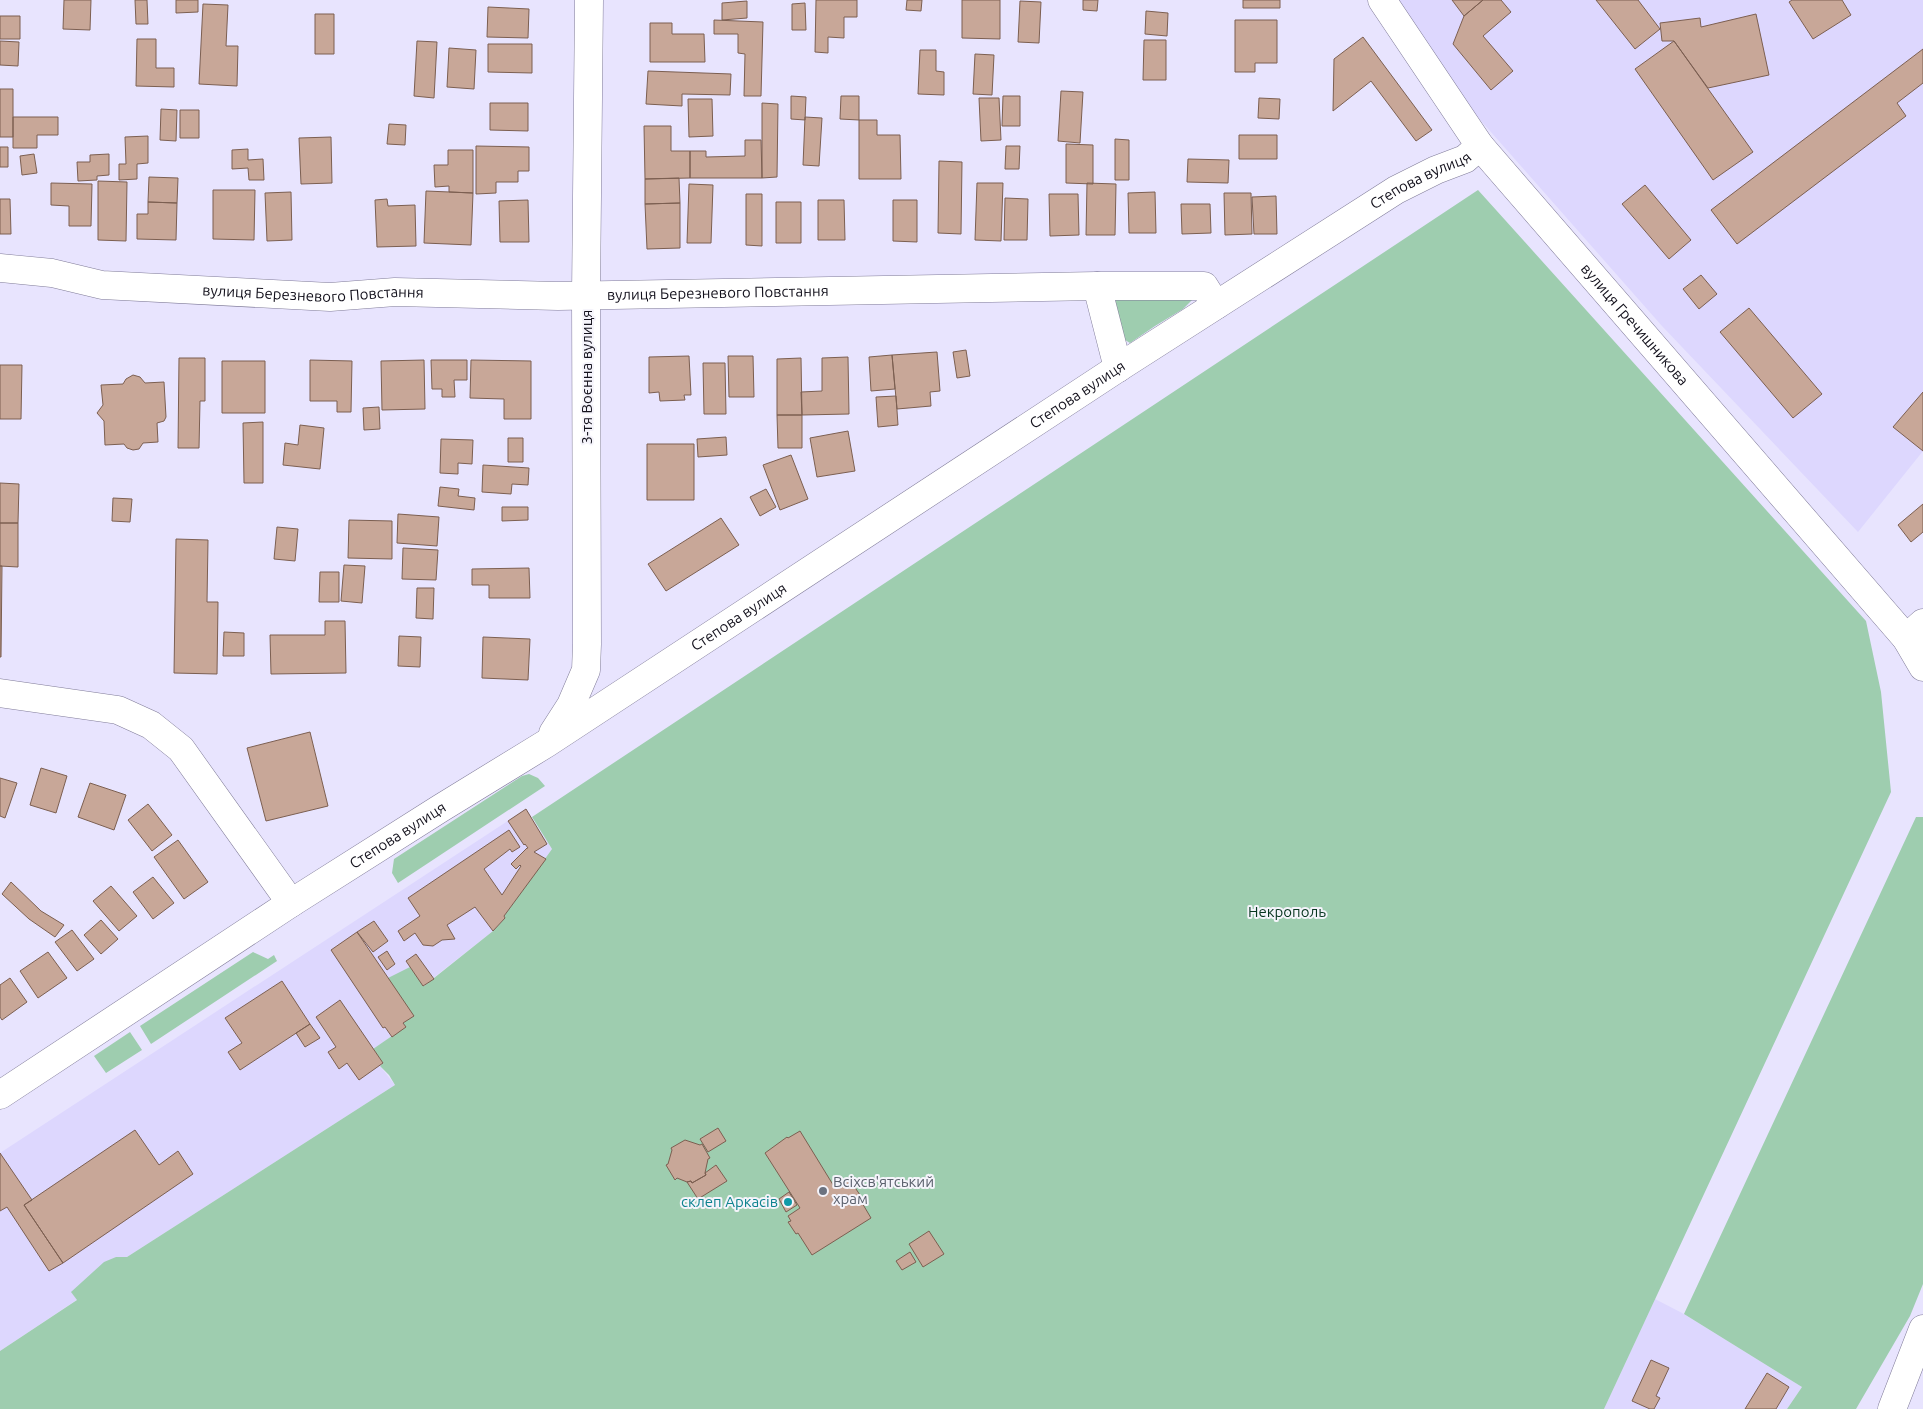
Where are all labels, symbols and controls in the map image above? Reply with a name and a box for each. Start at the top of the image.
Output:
street label: Степова вулиця [1367,148,1475,212]
street label: вулиця Гречишникова [1578,260,1692,388]
street label: вулиця Березневого Повстання [202,281,424,305]
street label: вулиця Березневого Повстання [607,282,829,303]
street label: 3-тя Воєнна вулиця [578,310,595,444]
street label: Степова вулиця [1026,357,1128,432]
street label: Степова вулиця [688,579,789,654]
street label: Степова вулиця [346,798,449,872]
park label: Некрополь [1248,903,1326,920]
place label: Всіхсв'ятський храм [833,1173,934,1207]
marker: Всіхсв'ятський храм [817,1185,829,1197]
place label: склеп Аркасів [681,1193,778,1210]
marker: склеп Аркасів [782,1196,794,1208]

